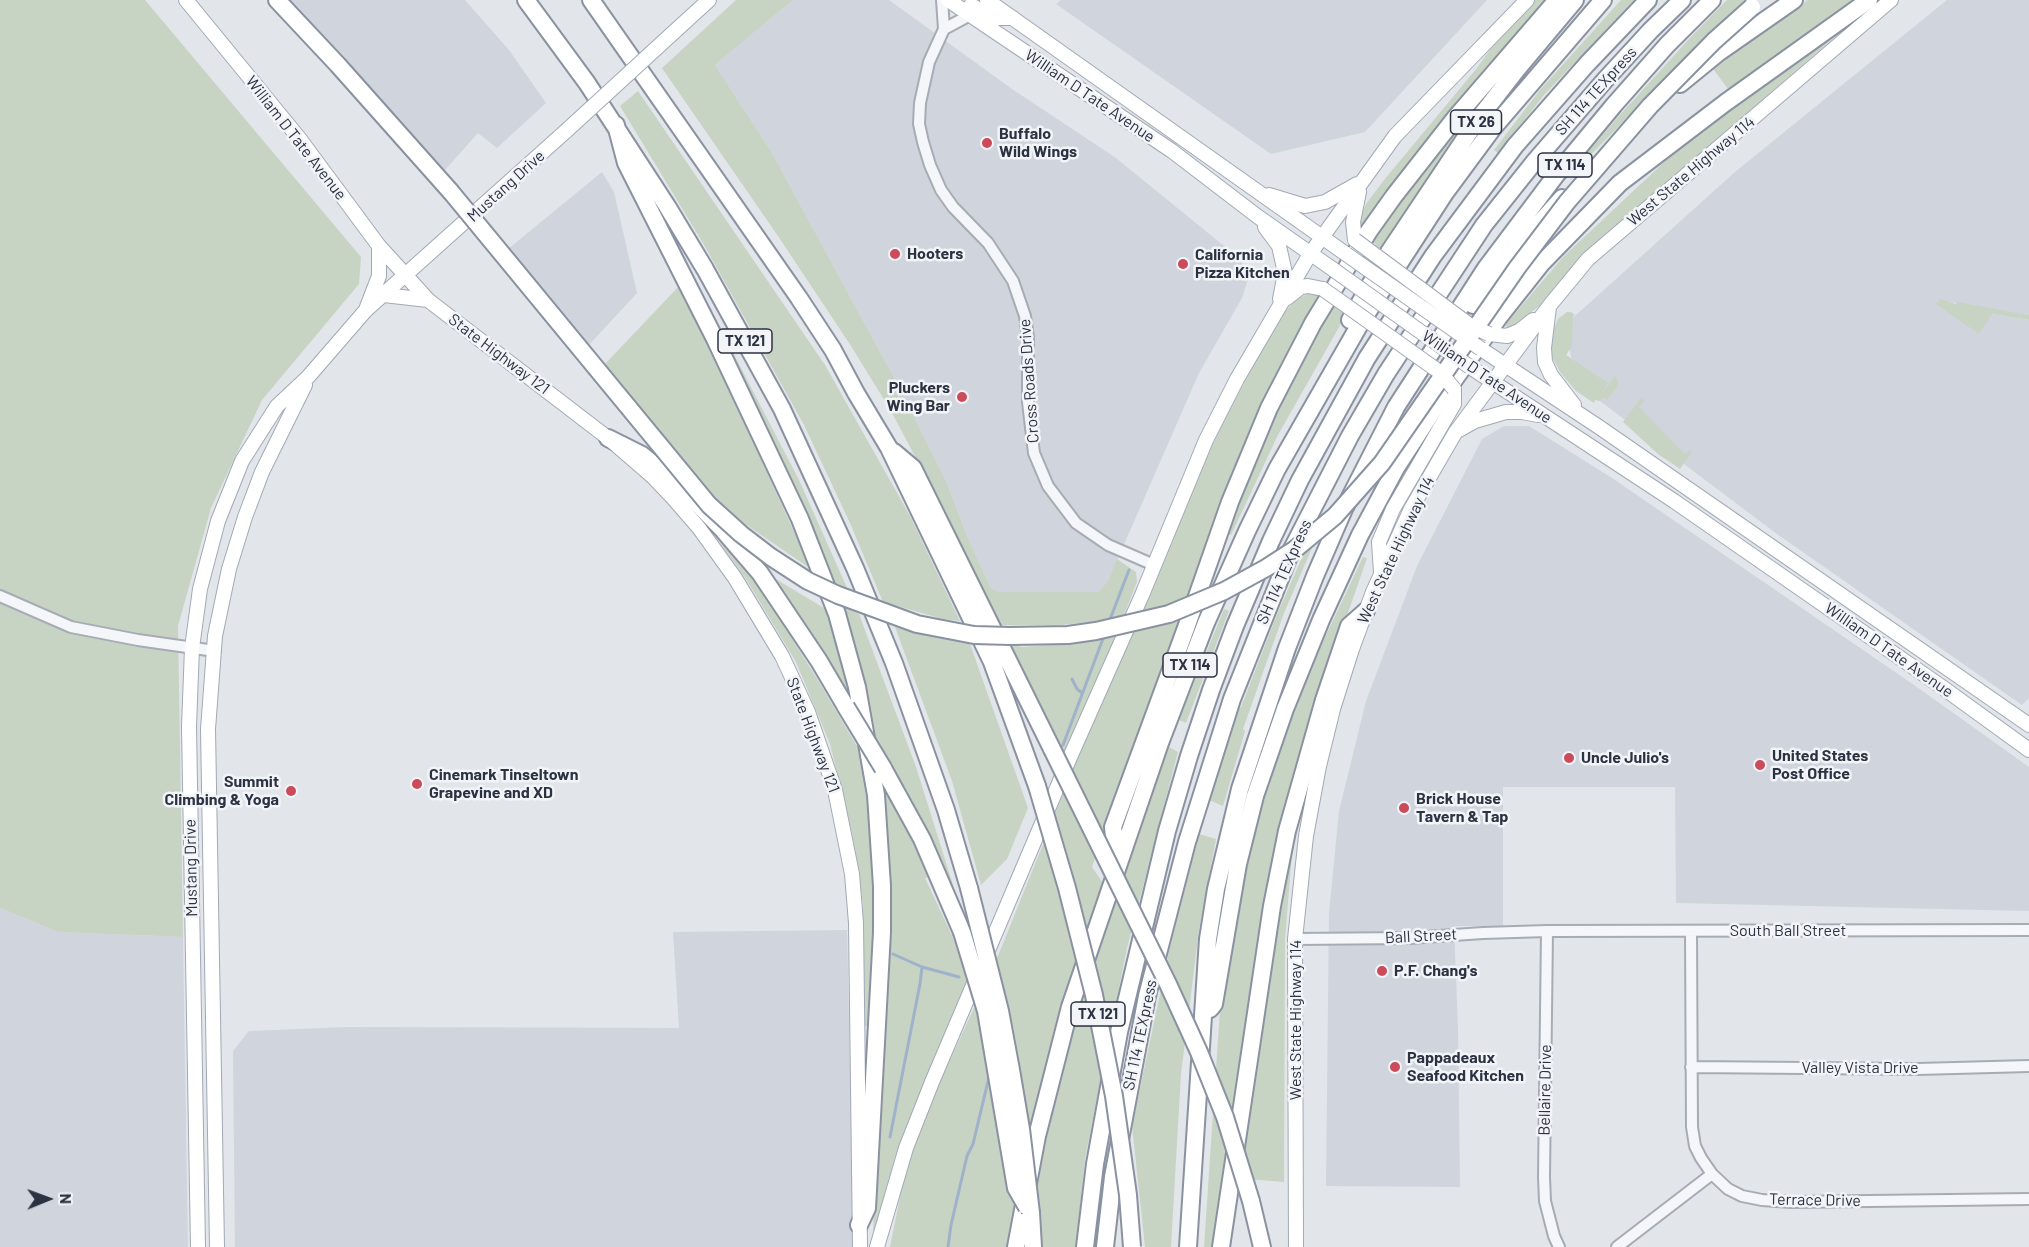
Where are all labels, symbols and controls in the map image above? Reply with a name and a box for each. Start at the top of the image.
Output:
street label: SH 114 TEXpress [1551,43,1641,139]
street label: William D Tate Avenue [1021,45,1159,147]
street label: William D Tate Avenue [242,72,350,204]
road number: TX 26 [1450,110,1502,134]
street label: West State Highway 114 [1623,112,1759,230]
place label: Buffalo Wild Wings [999,124,1077,162]
marker: Buffalo Wild Wings [980,136,994,150]
street label: Mustang Drive [463,146,549,226]
road number: TX 114 [1538,153,1592,177]
place label: Hooters [907,244,963,264]
place label: California Pizza Kitchen [1195,245,1290,283]
marker: Hooters [888,247,902,261]
marker: California Pizza Kitchen [1176,257,1190,271]
street label: State Highway 121 [445,310,553,398]
street label: Cross Roads Drive [1015,318,1043,444]
street label: William D Tate Avenue [1418,326,1556,428]
road number: TX 121 [718,329,772,353]
place label: Pluckers Wing Bar [887,378,950,416]
marker: Pluckers Wing Bar [955,390,969,404]
street label: West State Highway 114 [1353,473,1439,627]
street label: SH 114 TEXpress [1252,517,1316,627]
street label: William D Tate Avenue [1821,598,1957,702]
road number: TX 114 [1163,653,1217,677]
street label: State Highway 121 [782,675,844,795]
place label: United States Post Office [1772,746,1868,784]
place label: Uncle Julio's [1581,748,1669,768]
marker: Uncle Julio's [1562,751,1576,765]
marker: United States Post Office [1753,758,1767,772]
place label: Cinemark Tinseltown Grapevine and XD [429,765,578,803]
place label: Summit Climbing & Yoga [165,772,279,810]
marker: Cinemark Tinseltown Grapevine and XD [410,777,424,791]
marker: Summit Climbing & Yoga [284,784,298,798]
place label: Brick House Tavern & Tap [1416,789,1508,827]
marker: Brick House Tavern & Tap [1397,801,1411,815]
street label: Mustang Drive [181,819,201,917]
street label: South Ball Street [1730,921,1846,941]
street label: Ball Street [1384,925,1458,947]
street label: West State Highway 114 [1286,940,1306,1100]
place label: P.F. Chang's [1394,961,1477,981]
marker: P.F. Chang's [1375,964,1389,978]
street label: SH 114 TEXpress [1119,978,1161,1092]
road number: TX 121 [1071,1002,1125,1026]
street label: Bellaire Drive [1535,1044,1555,1136]
place label: Pappadeaux Seafood Kitchen [1407,1048,1524,1086]
street label: Valley Vista Drive [1801,1058,1919,1078]
marker: Pappadeaux Seafood Kitchen [1388,1060,1402,1074]
north arrow [18,1169,78,1229]
street label: Terrace Drive [1769,1190,1861,1210]
text: N [57,1193,76,1204]

